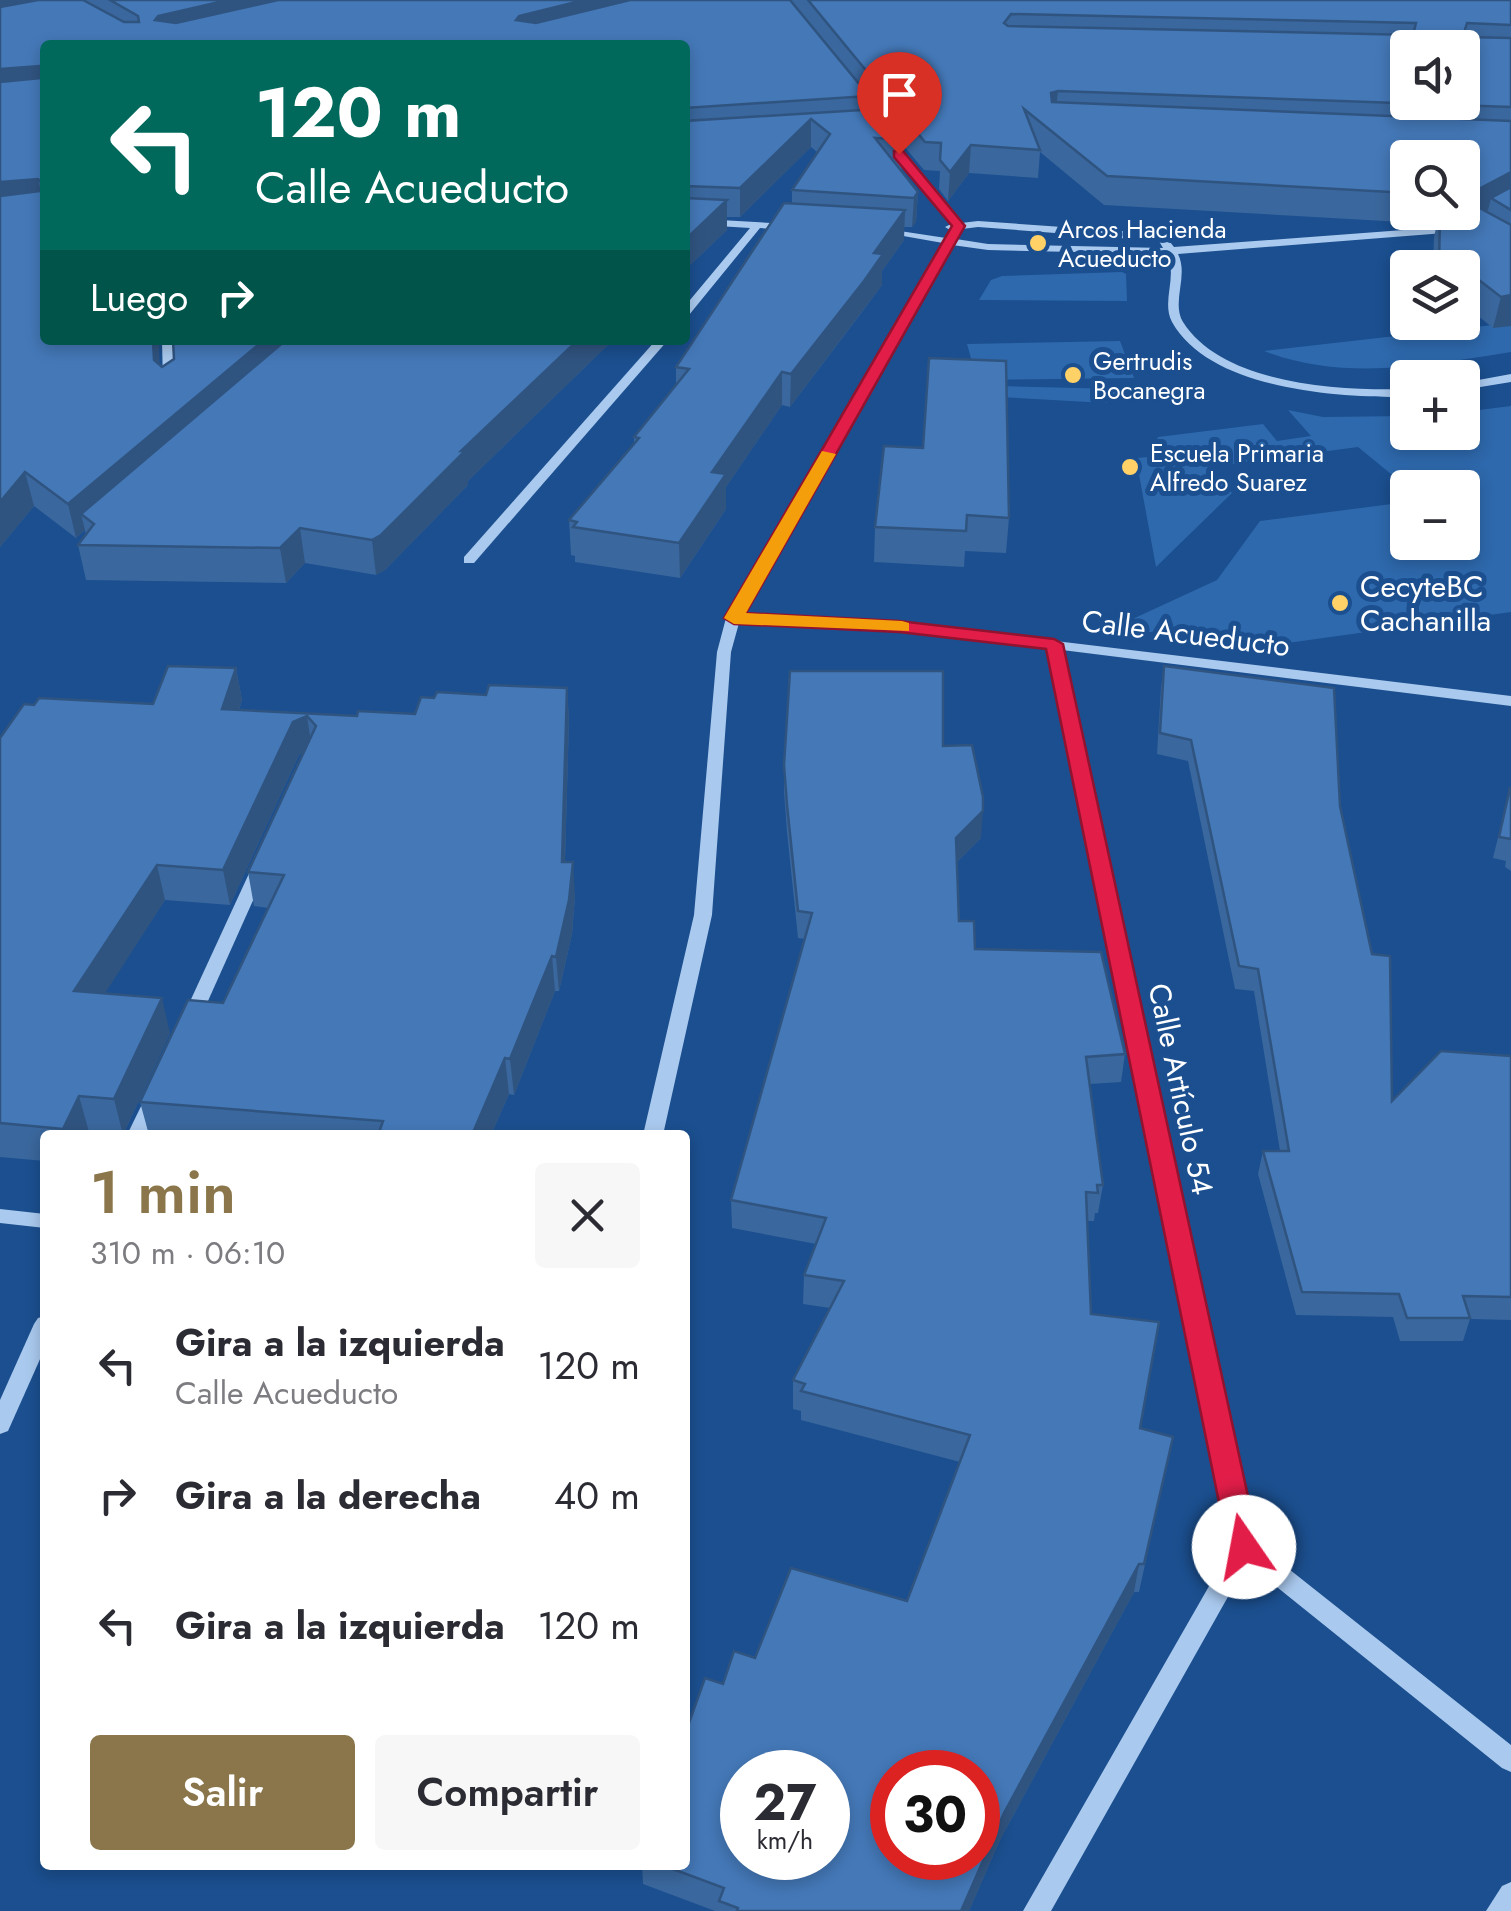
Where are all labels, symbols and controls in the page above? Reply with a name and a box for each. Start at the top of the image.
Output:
map controls [1390,30,1480,560]
button: sound [1390,30,1480,120]
pin [857,52,942,155]
text: 120 m [255,62,461,163]
icon: arrive [872,67,927,122]
icon: left [90,80,220,210]
button: search [1390,140,1480,230]
text: Calle Acueducto [255,155,569,220]
place label: Arcos Hacienda Acueducto [1058,211,1227,276]
marker: Arcos Hacienda Acueducto [1027,232,1049,254]
button: layers [1390,250,1480,340]
text: Luego [90,270,188,325]
icon: right [208,270,263,325]
place label: Gertrudis Bocanegra [1093,343,1205,408]
button: + [1390,360,1480,450]
marker: Gertrudis Bocanegra [1062,364,1084,386]
place label: Escuela Primaria Alfredo Suarez [1150,435,1324,500]
marker: Escuela Primaria Alfredo Suarez [1119,456,1141,478]
button: − [1390,470,1480,560]
place label: CecyteBC Cachanilla [1360,565,1491,642]
marker: CecyteBC Cachanilla [1329,592,1351,614]
street label: Calle Acueducto [1079,599,1293,667]
street label: Calle Artículo 54 [1138,979,1224,1199]
text: 1 min [90,1149,236,1236]
button: close [535,1163,640,1268]
text: 310 m · 06:10 [90,1230,285,1276]
text: Gira a la izquierda [175,1315,505,1370]
icon: left [90,1338,145,1393]
text: 120 m [537,1338,640,1393]
text: Calle Acueducto [175,1370,398,1416]
icon: right [90,1468,145,1523]
text: Gira a la derecha [175,1468,481,1523]
text: 40 m [554,1468,640,1523]
position arrow [1192,1495,1296,1599]
icon: left [90,1598,145,1653]
text: Gira a la izquierda [175,1598,505,1653]
text: 120 m [537,1598,640,1653]
button: Salir [90,1735,355,1850]
button: Compartir [375,1735,640,1850]
speed limit sign: 30 [870,1750,1000,1880]
text: 27 [754,1766,816,1839]
text: km/h [757,1822,813,1858]

